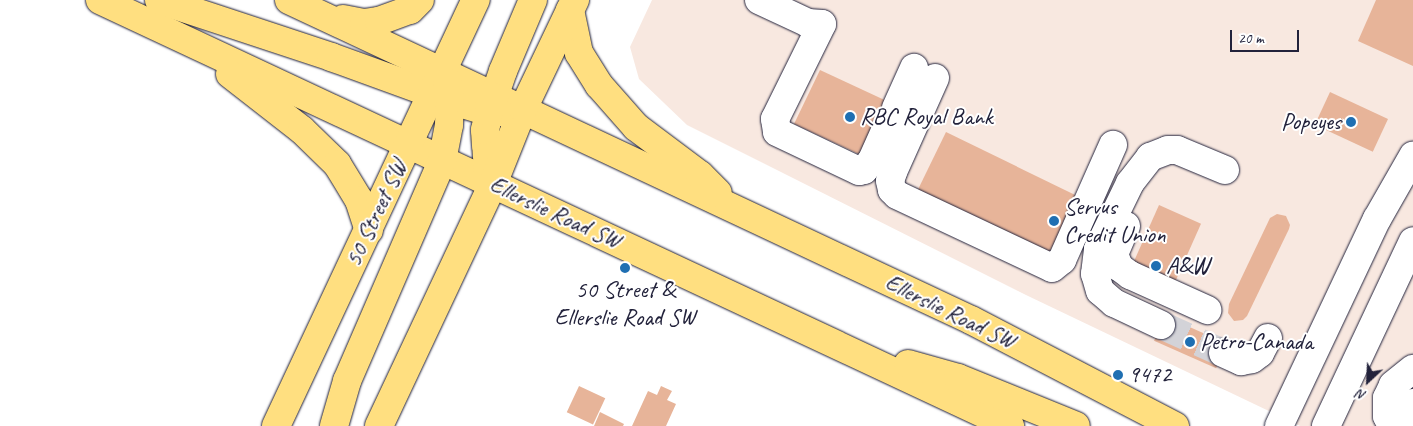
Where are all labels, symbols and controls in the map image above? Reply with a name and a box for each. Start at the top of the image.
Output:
scale bar [1233,20,1302,52]
text: 20 m [1238,29,1264,48]
place label: RBC Royal Bank [860,103,993,131]
place label: Popeyes [1281,108,1341,136]
marker: RBC Royal Bank [844,111,856,123]
marker: Popeyes [1345,116,1357,128]
street label: 50 Street SW [339,155,413,271]
street label: Ellerslie Road SW [484,170,626,256]
place label: Servus Credit Union [1064,193,1166,249]
marker: Servus Credit Union [1048,215,1060,227]
place label: A&W [1166,252,1209,280]
marker: A&W [1150,260,1162,272]
marker: 50 Street & Ellerslie Road SW [619,262,631,274]
street label: Ellerslie Road SW [879,268,1021,356]
place label: 50 Street & Ellerslie Road SW [554,276,696,332]
place label: Petro-Canada [1200,328,1313,356]
marker: Petro-Canada [1184,336,1196,348]
north arrow [1343,356,1393,406]
place label: 9472 [1128,361,1171,389]
marker: 9472 [1112,369,1124,381]
text: N [1354,386,1369,405]

